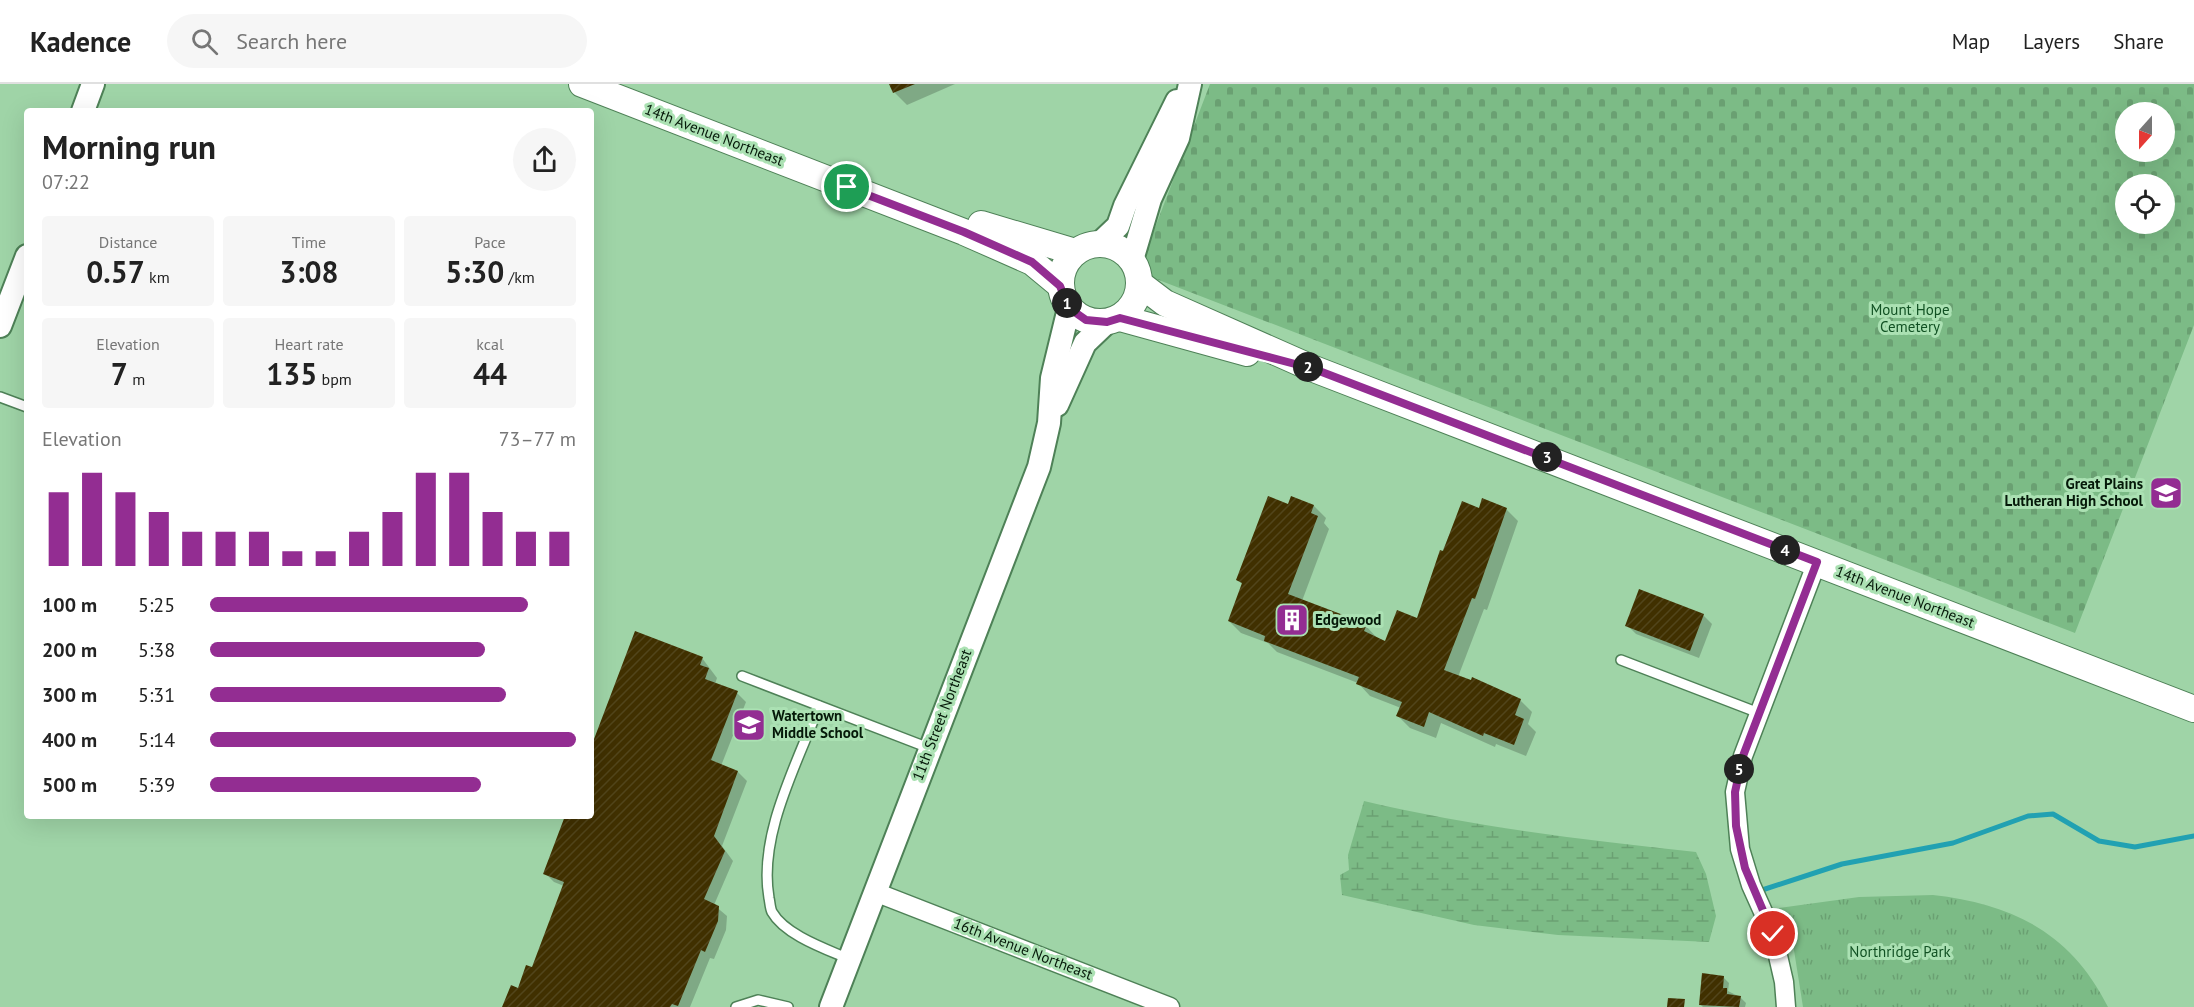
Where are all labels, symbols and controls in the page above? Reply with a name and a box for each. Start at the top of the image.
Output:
search box [167,14,587,68]
text: Kadence [30,23,131,60]
icon: search [188,25,221,58]
text: Search here [236,27,347,55]
text: Map [1952,28,1990,55]
text: Layers [2023,28,2080,55]
text: Share [2113,28,2164,55]
street label: 14th Avenue Northeast [642,99,786,170]
north arrow [2115,102,2175,162]
map controls [2115,102,2175,234]
text: Morning run [42,125,216,168]
button: share [513,128,576,191]
pin [821,161,872,212]
text: 07:22 [42,169,90,195]
icon: arrive [830,170,863,203]
button: locate [2115,174,2175,234]
text: Distance [99,232,157,252]
text: Time [292,232,326,252]
text: Pace [474,232,506,252]
text: 0.57 [86,252,145,291]
text: 3:08 [279,252,339,291]
text: 5:30 [445,252,504,291]
text: km [145,267,170,287]
text: /km [504,267,535,287]
pin: 1 [1052,288,1082,318]
text: 1 [1062,293,1072,313]
park label: Mount Hope Cemetery [1870,300,1950,336]
text: Elevation [96,334,160,354]
text: Heart rate [274,334,344,354]
text: kcal [476,334,504,354]
pin: 2 [1293,352,1323,382]
text: 7 [111,354,128,393]
text: 135 [266,354,317,393]
text: 44 [473,354,507,393]
text: 2 [1303,357,1313,377]
text: m [128,369,145,389]
text: bpm [317,369,352,389]
text: Elevation [42,426,122,452]
text: 73–77 m [499,426,576,452]
pin: 3 [1532,442,1562,472]
text: 3 [1542,447,1552,467]
place label: Great Plains Lutheran High School [2005,474,2144,510]
school or university icon: Great Plains Lutheran High School [2148,475,2184,511]
pin: 4 [1770,535,1800,565]
text: 4 [1780,540,1790,560]
street label: 14th Avenue Northeast [1833,561,1977,632]
text: 100 m [42,592,97,618]
text: 5:25 [138,592,175,618]
building icon: Edgewood [1274,602,1310,638]
place label: Edgewood [1315,610,1381,629]
text: 200 m [42,637,97,663]
text: 5:38 [138,637,175,663]
street label: 11th Street Northeast [908,646,975,783]
text: 300 m [42,682,97,708]
text: 5:31 [138,682,175,708]
place label: Watertown Middle School [772,706,864,742]
school or university icon: Watertown Middle School [731,707,767,743]
text: 400 m [42,727,97,753]
text: 5:14 [138,727,175,753]
pin: 5 [1724,754,1754,784]
text: 5 [1734,759,1744,779]
text: 500 m [42,772,97,798]
text: 5:39 [138,772,175,798]
pin [1747,908,1798,959]
street label: 16th Avenue Northeast [951,913,1095,984]
icon: check [1756,917,1789,950]
park label: Northridge Park [1849,942,1952,961]

